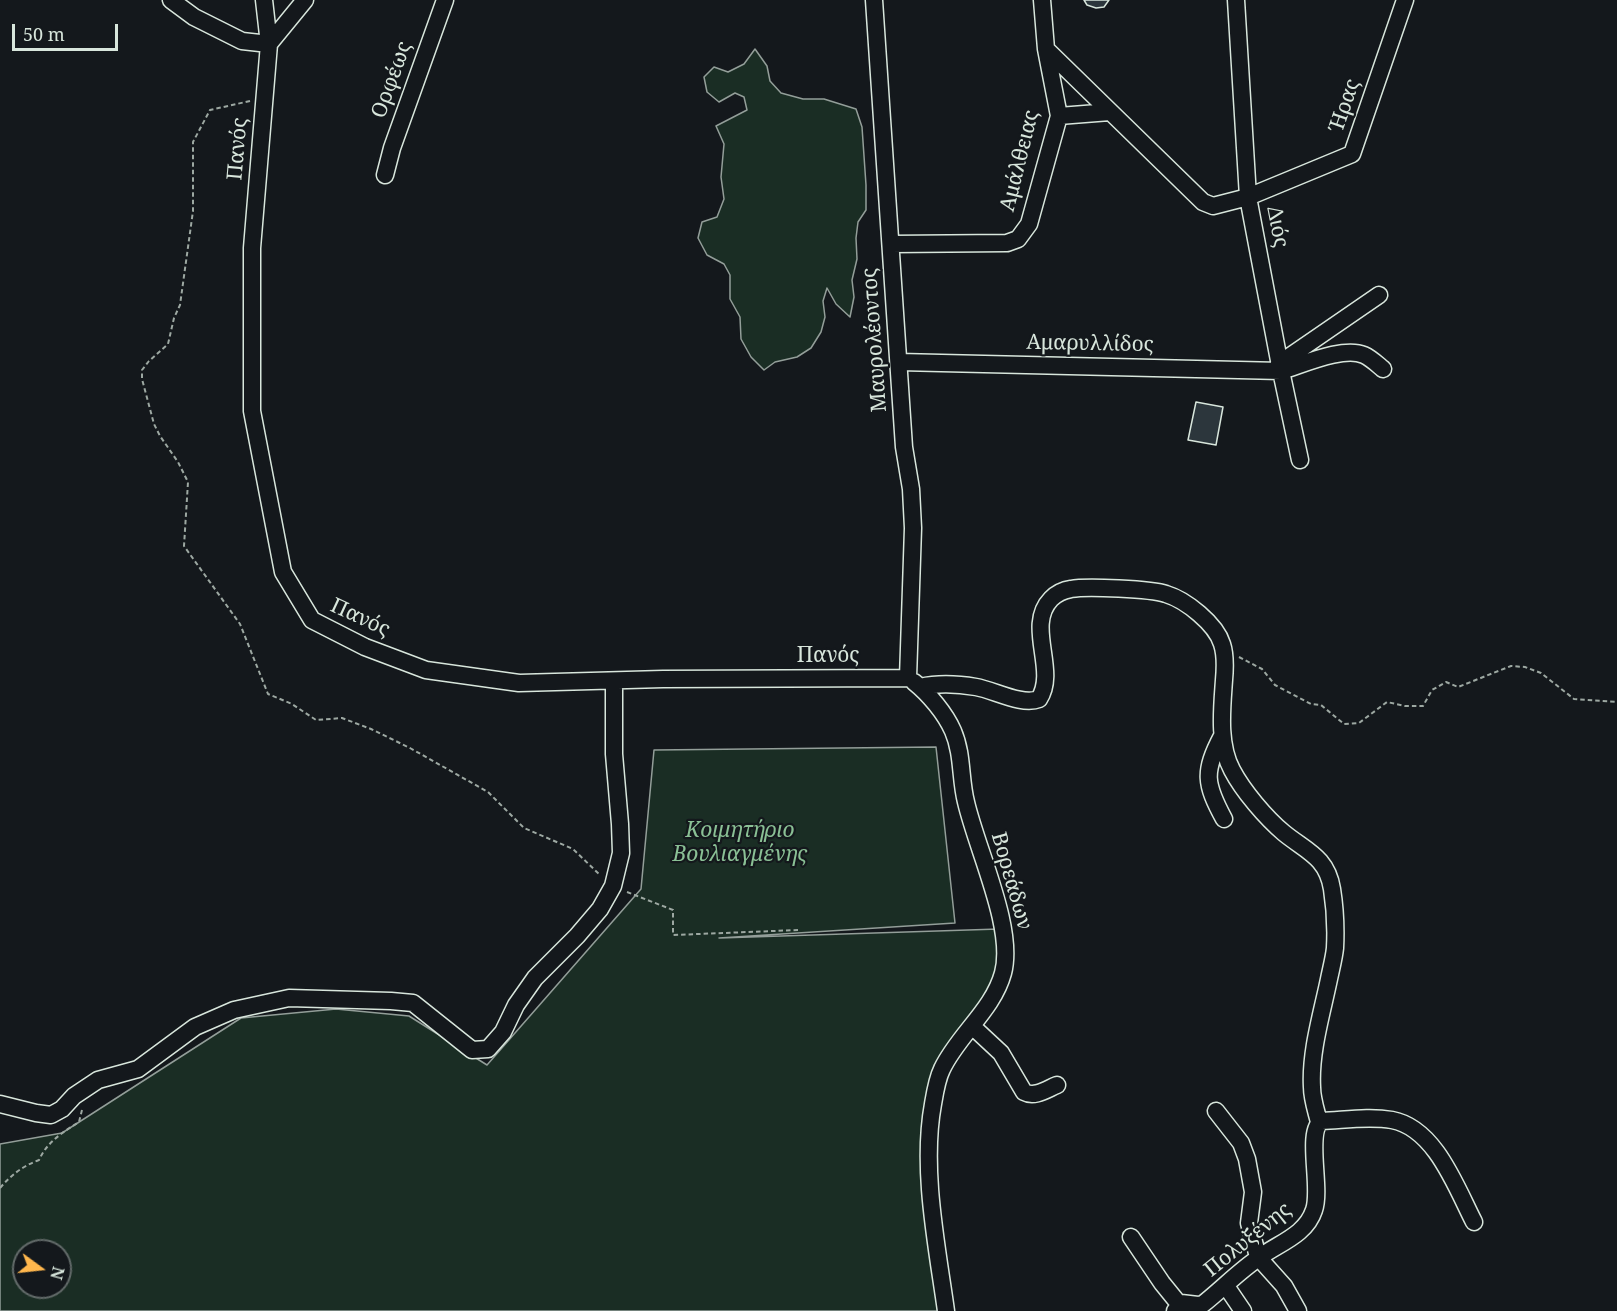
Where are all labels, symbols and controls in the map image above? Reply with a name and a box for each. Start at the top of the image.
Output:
scale bar [15,12,122,50]
text: 50 m [23,22,65,46]
street label: Ορφέως [367,38,417,122]
street label: Ήρας [1324,76,1366,136]
street label: Αμάλθειας [995,108,1045,214]
street label: Πανός [223,117,253,181]
street label: Διός [1261,204,1293,250]
street label: Μαυρολέοντος [857,267,893,413]
street label: Αμαρυλλίδος [1026,330,1154,358]
street label: Πανός [326,593,394,643]
street label: Πανός [797,643,859,669]
park label: Κοιμητήριο Βουλιαγμένης [673,818,807,868]
street label: Βορεάδων [985,829,1037,933]
street label: Πολυξένης [1199,1197,1297,1283]
north arrow [12,1239,72,1299]
text: N [45,1264,70,1282]

